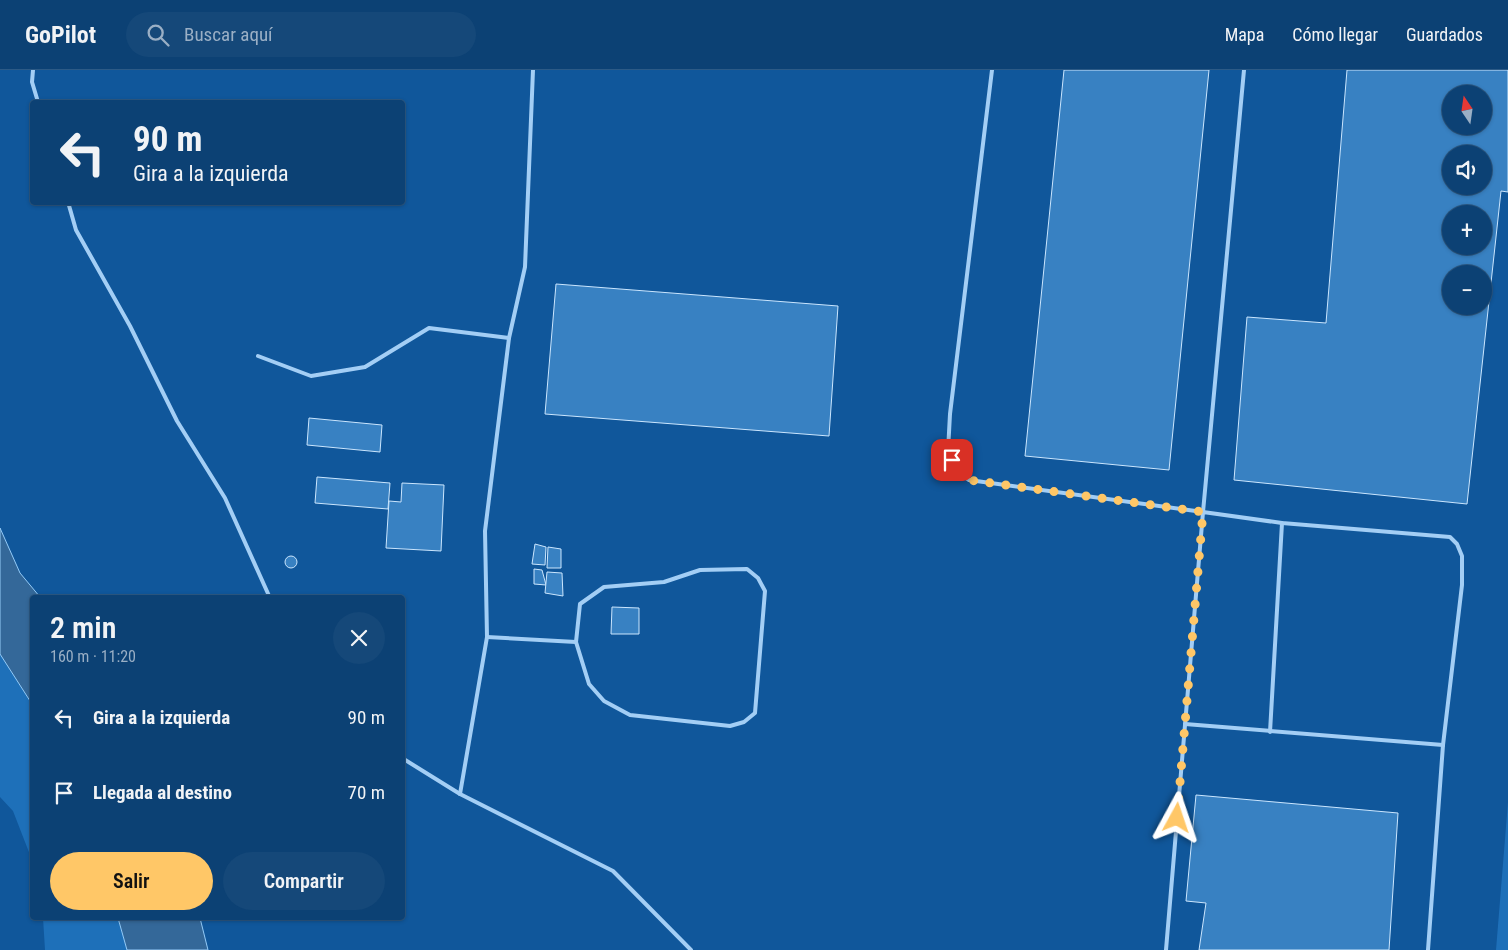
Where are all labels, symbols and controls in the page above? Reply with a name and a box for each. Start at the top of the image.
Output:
search box [126,12,476,57]
text: GoPilot [25,21,96,49]
icon: search [144,21,172,49]
text: Buscar aquí [184,23,273,46]
text: Mapa [1225,24,1264,45]
text: Cómo llegar [1292,24,1378,45]
text: Guardados [1406,24,1483,45]
north arrow [1442,85,1492,135]
map controls [1442,85,1492,315]
text: 90 m [133,119,202,160]
icon: left [50,120,115,185]
button: sound [1442,145,1492,195]
text: Gira a la izquierda [133,161,289,186]
button: + [1442,205,1492,255]
button: − [1442,265,1492,315]
pin [931,439,973,481]
icon: arrive [938,446,966,474]
text: 2 min [50,610,116,645]
button: close [333,612,385,664]
text: 160 m · 11:20 [50,647,136,666]
icon: left [50,704,78,732]
text: Gira a la izquierda [93,706,230,729]
text: 90 m [348,706,385,729]
icon: arrive [50,779,78,807]
text: Llegada al destino [93,781,232,804]
text: 70 m [348,781,385,804]
position arrow [1150,791,1202,843]
button: Salir [50,852,213,910]
button: Compartir [223,852,385,910]

